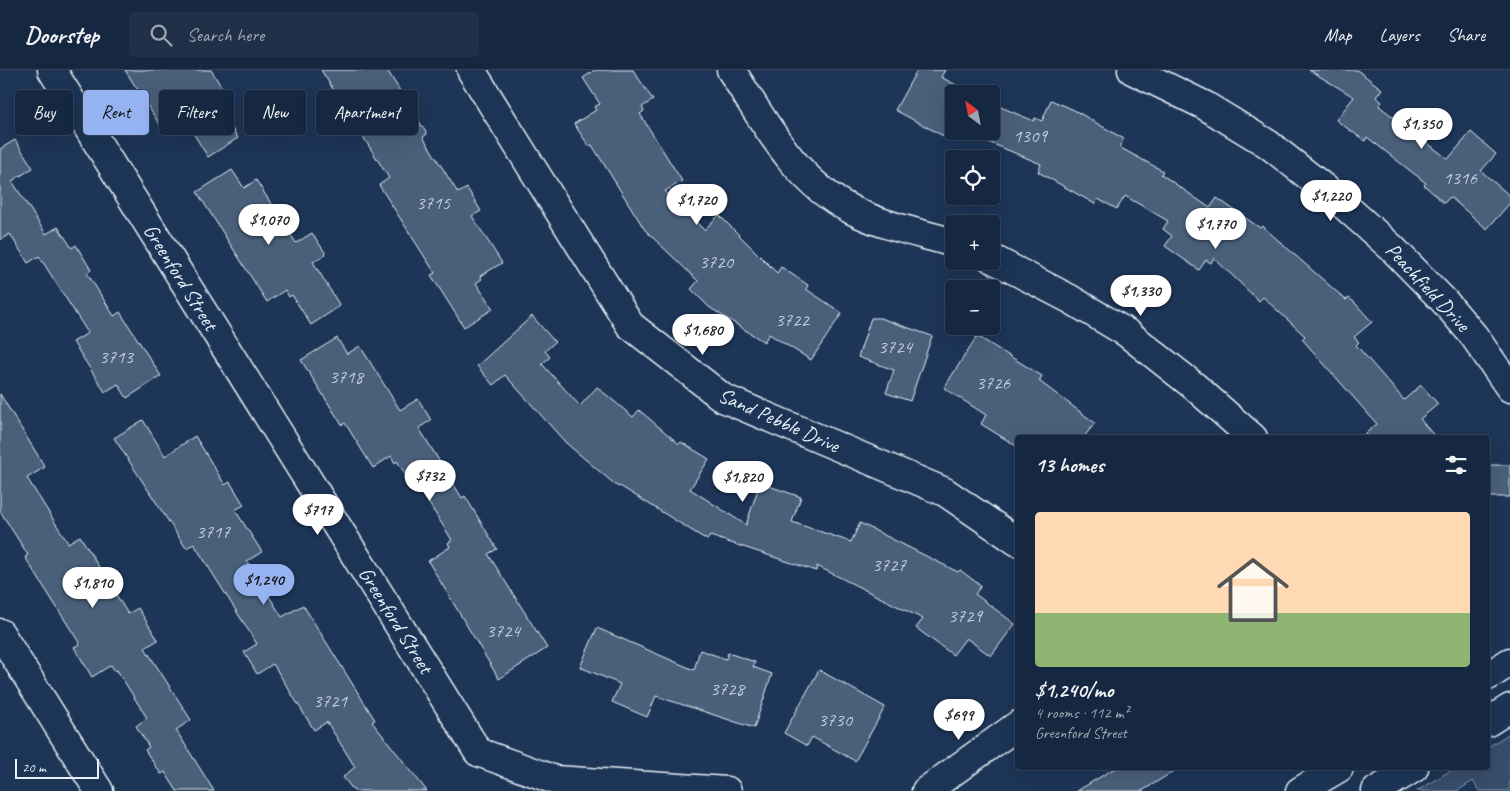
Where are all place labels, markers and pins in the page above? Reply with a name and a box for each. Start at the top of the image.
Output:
pin: $1,350 [1381,108,1463,150]
pin: $1,220 [1290,180,1372,222]
pin: $1,720 [656,184,738,226]
pin: $1,070 [228,204,310,246]
pin: $1,770 [1175,208,1257,250]
pin: $1,330 [1100,274,1182,317]
pin: $1,680 [662,314,744,356]
pin: $732 [400,460,460,502]
pin: $1,820 [702,460,784,503]
pin: $717 [288,494,348,536]
pin: $1,240 [223,564,305,606]
pin: $1,810 [52,566,134,609]
pin: $699 [929,698,989,741]

